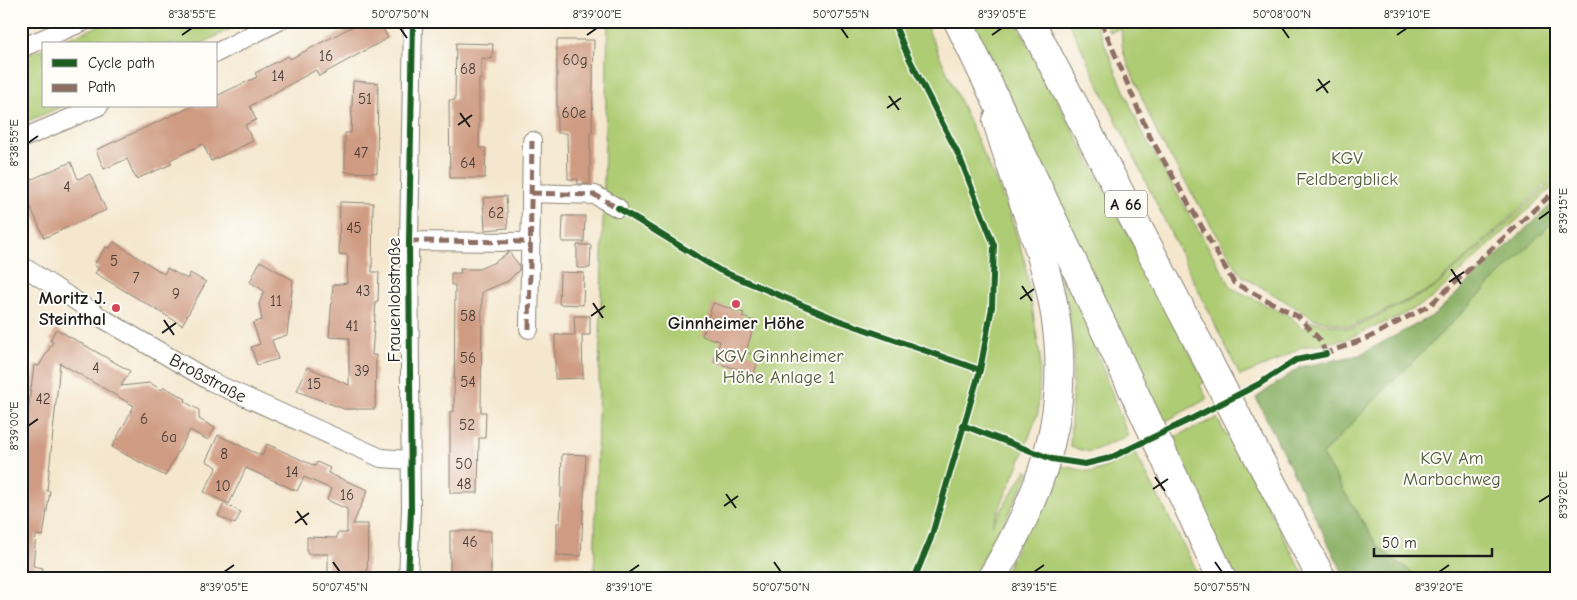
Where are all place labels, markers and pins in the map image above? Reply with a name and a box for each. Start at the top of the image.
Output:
place label: Moritz J. Steinthal [39,288,106,330]
marker: Ginnheimer Höhe [730,298,742,310]
marker: Moritz J. Steinthal [110,302,122,314]
place label: Ginnheimer Höhe [668,313,804,334]

